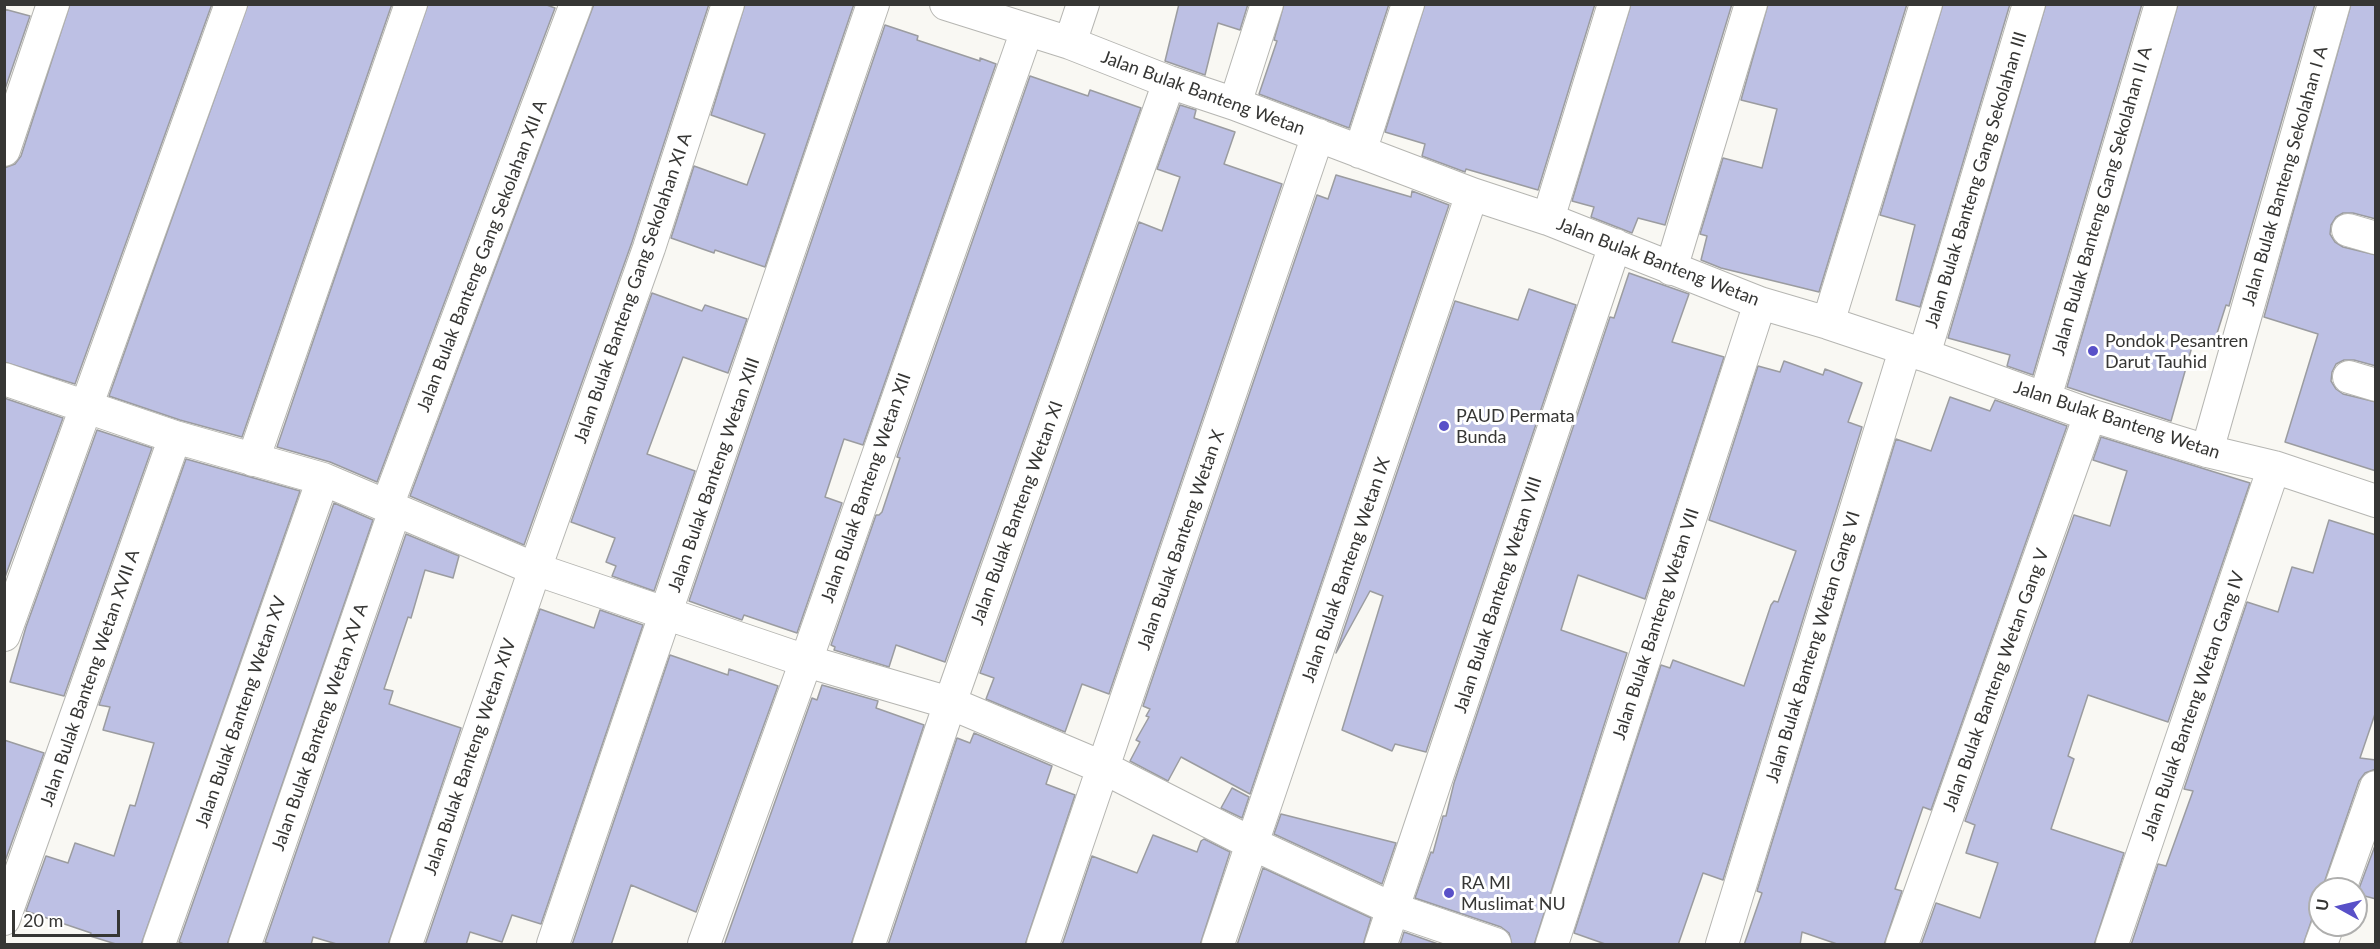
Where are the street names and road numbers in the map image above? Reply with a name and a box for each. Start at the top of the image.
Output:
street label: Jalan Bulak Banteng Gang Sekolahan III [1921,29,2031,331]
street label: Jalan Bulak Banteng Gang Sekolahan II A [2047,44,2157,358]
street label: Jalan Bulak Banteng Sekolahan I A [2237,44,2333,308]
street label: Jalan Bulak Banteng Wetan [1098,46,1308,140]
street label: Jalan Bulak Banteng Gang Sekolahan XII A [412,97,552,415]
street label: Jalan Bulak Banteng Gang Sekolahan XI A [570,130,696,446]
street label: Jalan Bulak Banteng Wetan [1554,213,1762,311]
street label: Jalan Bulak Banteng Wetan XIII [664,355,764,595]
street label: Jalan Bulak Banteng Wetan XII [816,370,916,606]
street label: Jalan Bulak Banteng Wetan [2011,376,2223,464]
street label: Jalan Bulak Banteng Wetan XI [966,398,1068,628]
street label: Jalan Bulak Banteng Wetan X [1133,427,1229,653]
street label: Jalan Bulak Banteng Wetan IX [1297,455,1395,685]
street label: Jalan Bulak Banteng Wetan VIII [1450,474,1546,716]
street label: Jalan Bulak Banteng Wetan VII [1608,506,1704,742]
street label: Jalan Bulak Banteng Wetan Gang VI [1761,508,1865,786]
street label: Jalan Bulak Banteng Wetan Gang V [1938,546,2054,814]
street label: Jalan Bulak Banteng Wetan XVII A [36,547,144,809]
street label: Jalan Bulak Banteng Wetan Gang IV [2137,569,2249,843]
street label: Jalan Bulak Banteng Wetan XV [191,593,291,831]
street label: Jalan Bulak Banteng Wetan XV A [267,600,373,854]
street label: Jalan Bulak Banteng Wetan XIV [419,636,521,878]

